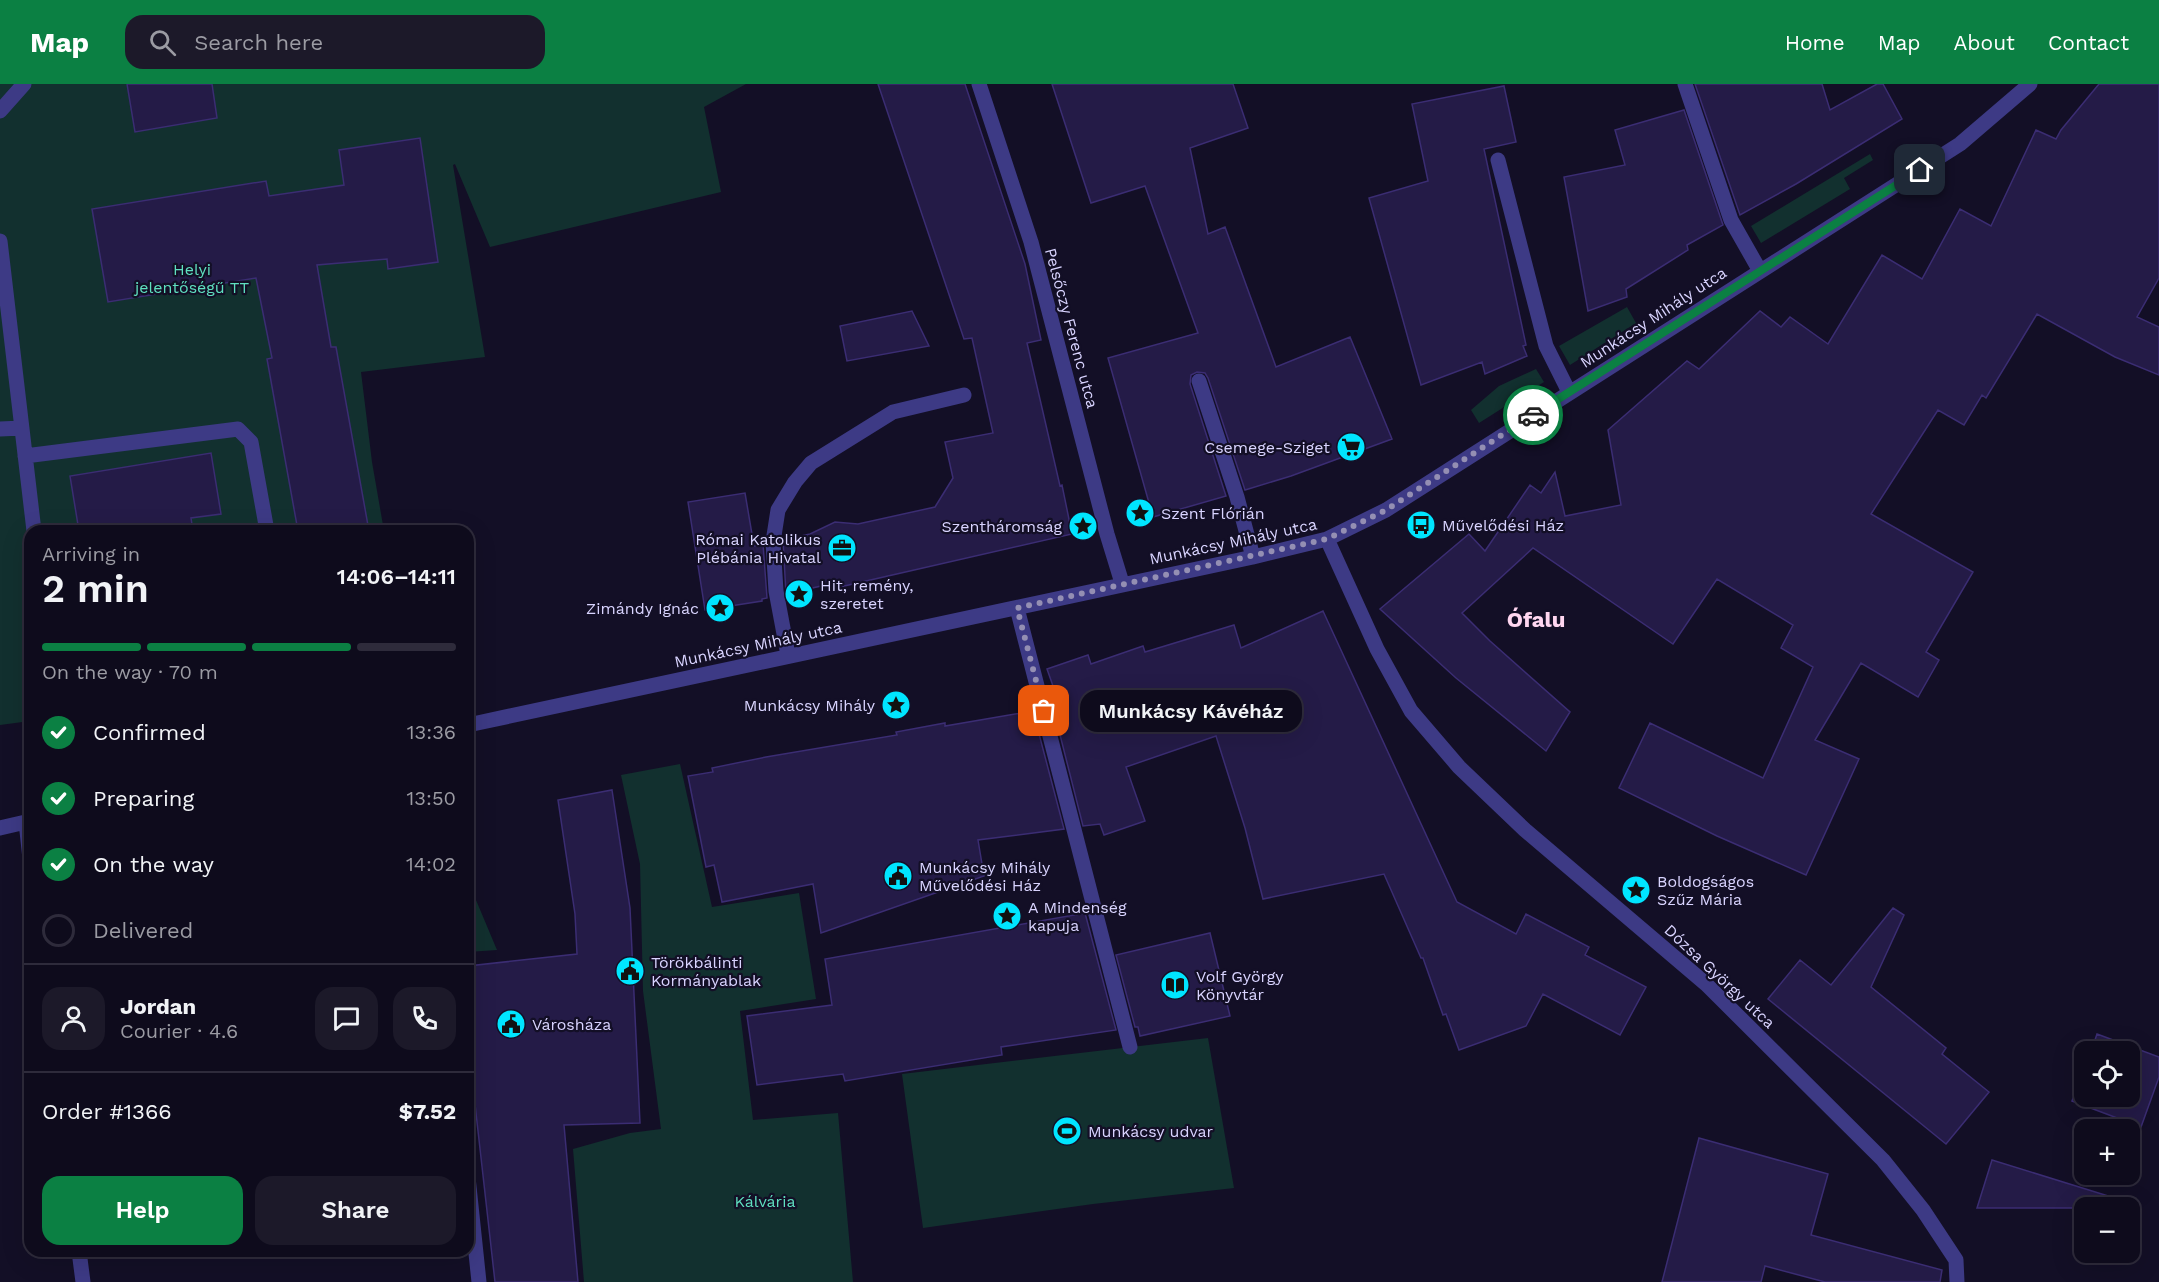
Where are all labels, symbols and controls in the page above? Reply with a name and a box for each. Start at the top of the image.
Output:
search box [125,15,545,69]
text: Map [30,26,89,59]
icon: search [146,26,179,59]
text: Search here [194,30,323,55]
text: Home [1785,30,1845,55]
text: Map [1878,30,1921,55]
text: About [1954,30,2015,55]
text: Contact [2048,30,2129,55]
pin [1894,144,1945,195]
icon: home [1903,153,1936,186]
street label: Pelsőczy Ferenc utca [1041,246,1102,410]
park label: Helyi jelentőségű TT [133,260,249,297]
street label: Munkácsy Mihály utca [1576,263,1730,372]
courier [1503,385,1563,445]
icon: car [1517,399,1550,432]
supermarket icon: Csemege-Sziget [1335,431,1367,463]
place label: Csemege-Sziget [1204,438,1330,457]
place icon: Szent Flórián [1124,497,1156,529]
place label: Szent Flórián [1161,504,1265,523]
bus stop icon: Művelődési Ház [1405,509,1437,541]
place icon: Szentháromság [1067,510,1099,542]
street label: Munkácsy Mihály utca [1148,514,1319,569]
place label: Művelődési Ház [1442,516,1564,535]
place label: Szentháromság [942,517,1062,536]
place label: Római Katolikus Plébánia Hivatal [695,530,821,567]
office icon: Római Katolikus Plébánia Hivatal [826,532,858,564]
text: Arriving in [42,542,140,566]
text: 14:06–14:11 [337,564,456,589]
text: 2 min [42,566,149,611]
place label: Hit, remény, szeretet [820,576,913,613]
place icon: Hit, remény, szeretet [783,578,815,610]
place icon: Zimándy Ignác [704,592,736,624]
place label: Zimándy Ignác [586,599,699,618]
district label: Ófalu [1507,607,1565,632]
street label: Munkácsy Mihály utca [673,617,844,672]
text: On the way · 70 m [42,660,218,684]
pin [1018,685,1069,736]
place icon: Munkácsy Mihály [880,689,912,721]
callout: Munkácsy Kávéház [1080,690,1302,732]
icon: bag [1027,694,1060,727]
place label: Munkácsy Mihály [744,696,876,715]
text: Munkácsy Kávéház [1098,699,1284,723]
icon: check [42,716,75,749]
text: Confirmed [93,720,206,745]
text: 13:36 [407,720,456,744]
icon: check [42,782,75,815]
text: Preparing [93,786,194,811]
text: 13:50 [407,786,456,810]
icon: check [42,848,75,881]
text: On the way [93,852,214,877]
text: 14:02 [406,852,456,876]
place label: Munkácsy Mihály Művelődési Ház [919,858,1051,895]
public building icon: Munkácsy Mihály Művelődési Ház [882,860,914,892]
place label: Boldogságos Szűz Mária [1657,872,1754,909]
place icon: Boldogságos Szűz Mária [1620,874,1652,906]
place label: A Mindenség kapuja [1028,898,1127,935]
place icon: A Mindenség kapuja [991,900,1023,932]
text: Delivered [93,918,193,943]
street label: Dózsa György utca [1661,920,1779,1032]
place label: Törökbálinti Kormányablak [651,953,761,990]
public building icon: Törökbálinti Kormányablak [614,955,646,987]
place label: Volf György Könyvtár [1196,967,1284,1004]
library icon: Volf György Könyvtár [1159,969,1191,1001]
button: person [42,987,105,1050]
button: chat [315,987,378,1050]
button: phone [393,987,456,1050]
text: Jordan [120,994,196,1019]
public building icon: Városháza [495,1008,527,1040]
place label: Városháza [532,1015,611,1034]
text: Courier · 4.6 [120,1019,238,1043]
map controls [2074,1041,2140,1263]
button: locate [2074,1041,2140,1107]
text: Order #1366 [42,1099,172,1124]
text: $7.52 [399,1099,456,1124]
sports icon: Munkácsy udvar [1051,1115,1083,1147]
button: + [2074,1119,2140,1185]
place label: Munkácsy udvar [1088,1122,1214,1141]
button: Help [42,1176,243,1245]
button: Share [255,1176,456,1245]
park label: Kálvária [735,1192,795,1211]
button: − [2074,1197,2140,1263]

